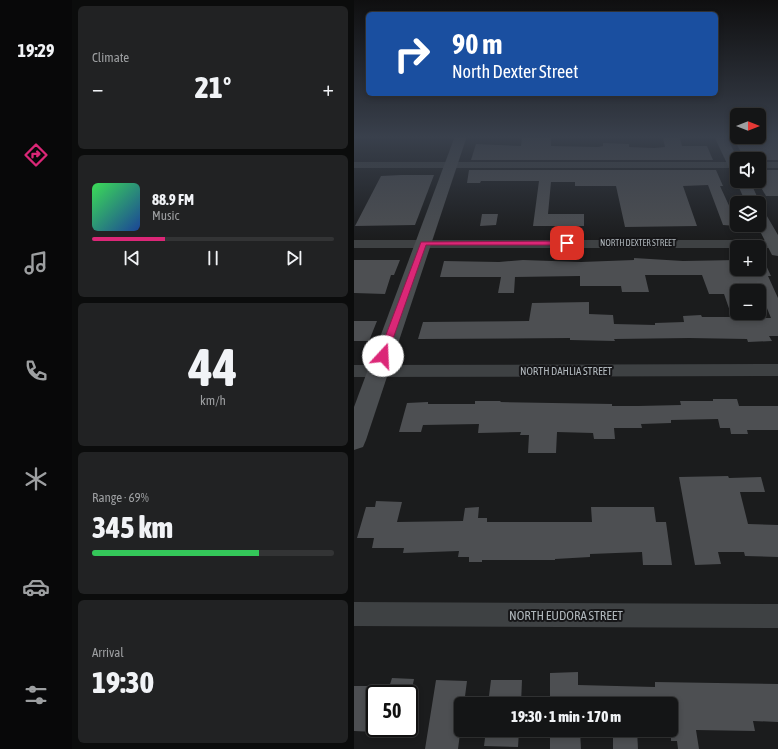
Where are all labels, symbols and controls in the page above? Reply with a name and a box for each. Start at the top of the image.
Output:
icon: right [386,28,438,80]
text: 90 m [452,28,502,60]
text: 19:29 [17,40,55,61]
text: Climate [92,50,129,65]
text: North Dexter Street [452,61,578,82]
text: 21° [195,70,231,104]
text: − [92,75,103,101]
text: + [323,75,334,101]
north arrow [730,108,766,144]
map controls [730,108,766,320]
icon: directions [22,141,50,169]
button: sound [730,152,766,188]
text: 88.9 FM [152,191,194,208]
button: layers [730,196,766,232]
text: Music [152,208,179,223]
pin [550,226,584,260]
icon: arrive [556,232,578,254]
street label: NORTH DEXTER STREET [600,238,676,248]
button: + [730,240,766,276]
icon: previous [121,247,143,269]
icon: pause [202,247,224,269]
icon: next [283,247,305,269]
icon: music [22,249,50,277]
button: − [730,284,766,320]
position arrow [362,335,404,377]
text: 44 [189,337,237,397]
icon: phone [22,357,50,385]
street label: NORTH DAHLIA STREET [520,365,612,377]
text: km/h [200,393,226,408]
icon: climate [22,465,50,493]
text: Range · 69% [92,490,149,505]
text: 345 km [92,510,173,544]
icon: car [22,573,50,601]
street label: NORTH EUDORA STREET [509,608,623,623]
text: Arrival [92,645,124,660]
text: 19:30 [92,665,154,699]
icon: filters [22,681,50,709]
speed limit sign: 50 [366,685,418,737]
text: 19:30 · 1 min · 170 m [511,708,621,725]

